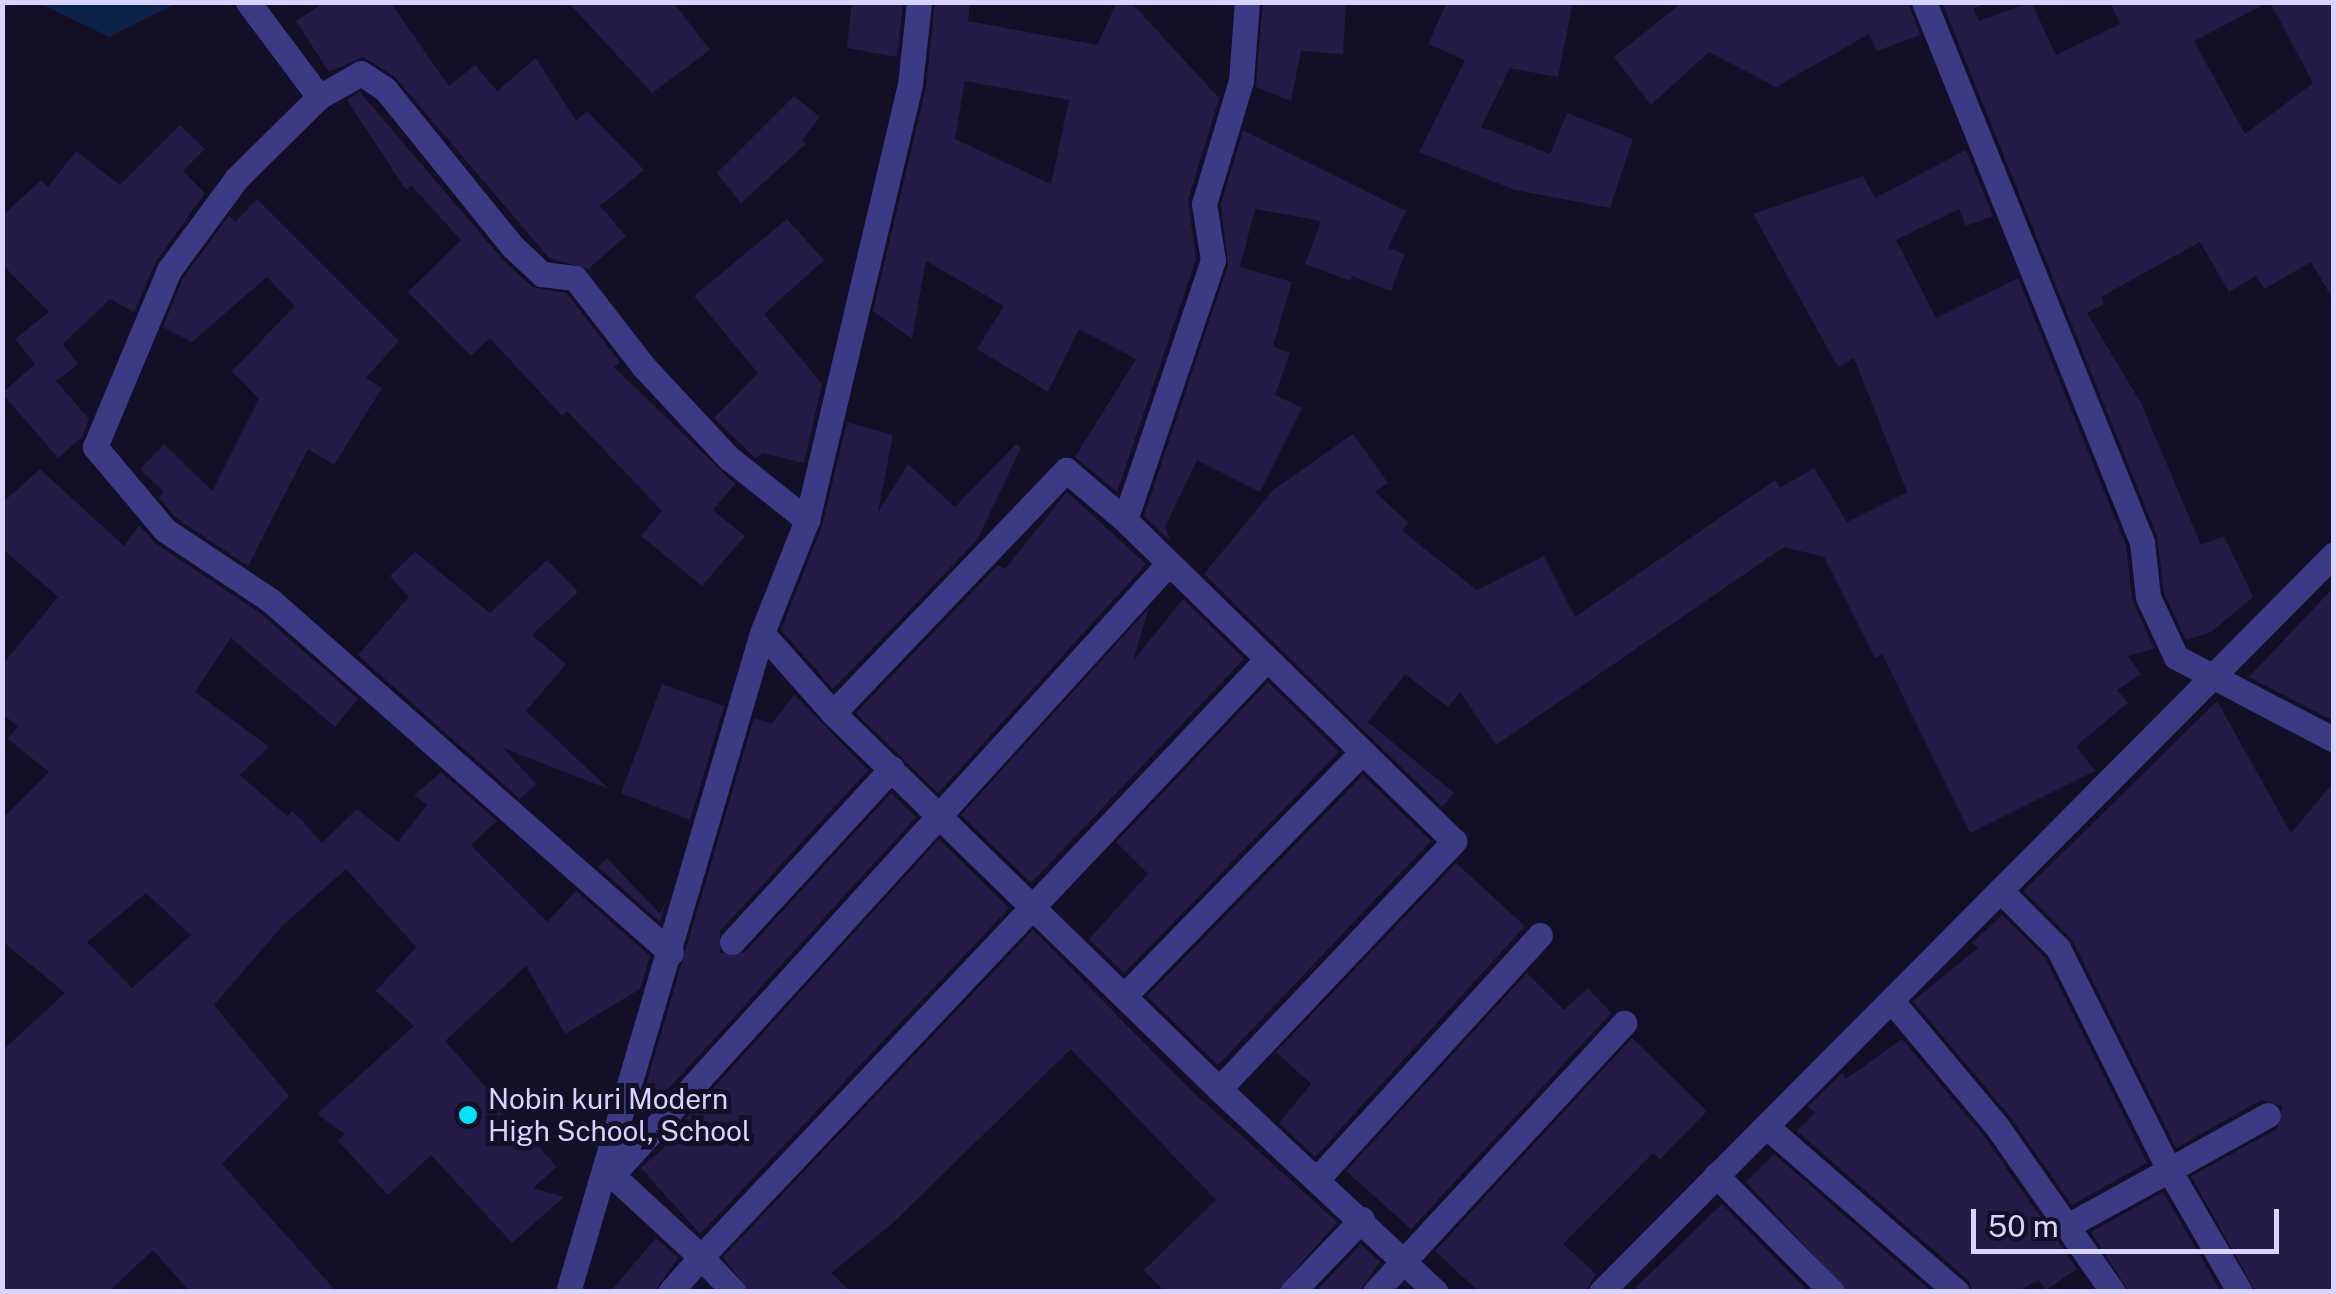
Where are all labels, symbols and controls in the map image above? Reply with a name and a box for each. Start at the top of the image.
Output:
place label: Nobin kuri Modern High School, School [488,1082,751,1148]
marker: Nobin kuri Modern High School, School [457,1104,479,1126]
scale bar [1976,1189,2284,1251]
text: 50 m [1988,1208,2059,1244]

